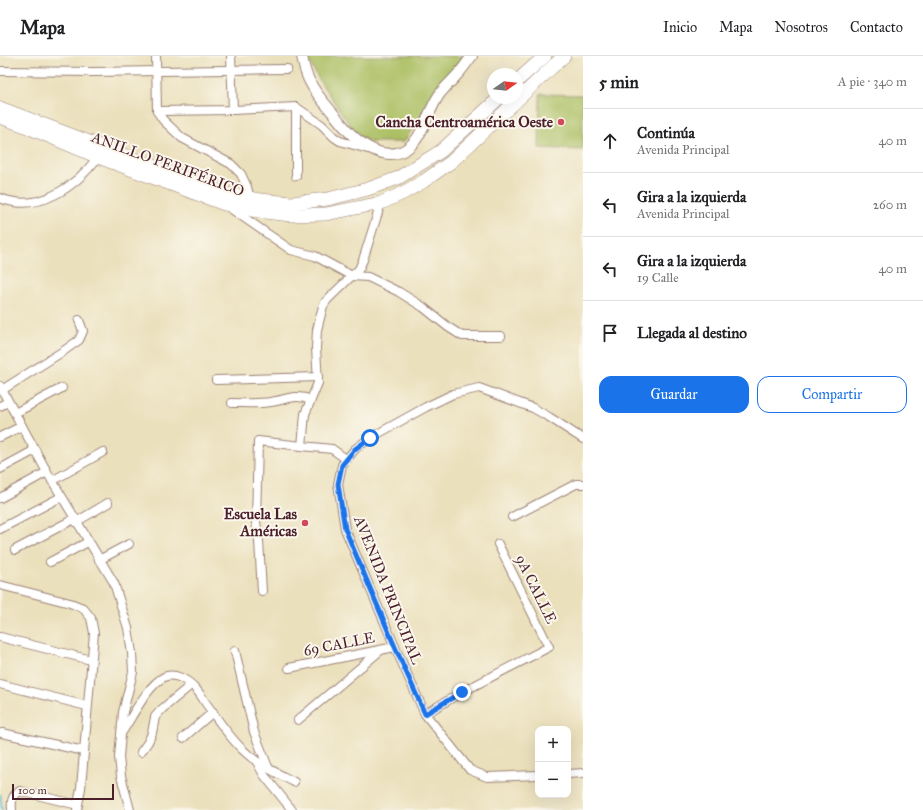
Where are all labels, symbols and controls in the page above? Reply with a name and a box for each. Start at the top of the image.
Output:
text: Mapa [20,16,65,39]
text: Inicio [663,19,697,36]
text: Mapa [719,19,752,36]
text: Nosotros [774,19,828,36]
text: Contacto [850,19,903,36]
north arrow [487,68,523,104]
text: 5 min [599,72,639,93]
text: A pie · 340 m [838,74,907,90]
place label: Cancha Centroamérica Oeste [376,113,554,131]
marker: Cancha Centroamérica Oeste [556,117,566,127]
text: Continúa [637,124,695,142]
street label: ANILLO PERIFÉRICO [88,127,247,200]
icon: ahead [599,130,621,152]
text: 40 m [878,133,907,149]
text: Avenida Principal [637,142,730,158]
text: Gira a la izquierda [637,188,746,206]
icon: left [599,194,621,216]
text: 260 m [873,197,907,213]
text: Avenida Principal [637,206,730,222]
text: Gira a la izquierda [637,252,746,270]
icon: left [599,258,621,280]
text: 40 m [878,261,907,277]
text: 19 Calle [637,270,679,286]
icon: arrive [599,322,621,344]
text: Llegada al destino [637,324,747,342]
button: Guardar [599,376,749,413]
button: Compartir [757,376,907,413]
route start [361,429,379,447]
place label: Escuela Las Américas [224,505,298,540]
street label: AVENIDA PRINCIPAL [350,512,426,667]
marker: Escuela Las Américas [300,518,310,528]
street label: 9A CALLE [512,552,561,627]
street label: 69 CALLE [302,628,376,660]
route end [453,683,471,701]
map controls [535,726,571,798]
button: + [535,726,571,762]
button: − [535,762,571,798]
scale bar [12,782,114,801]
text: 100 m [18,784,47,797]

